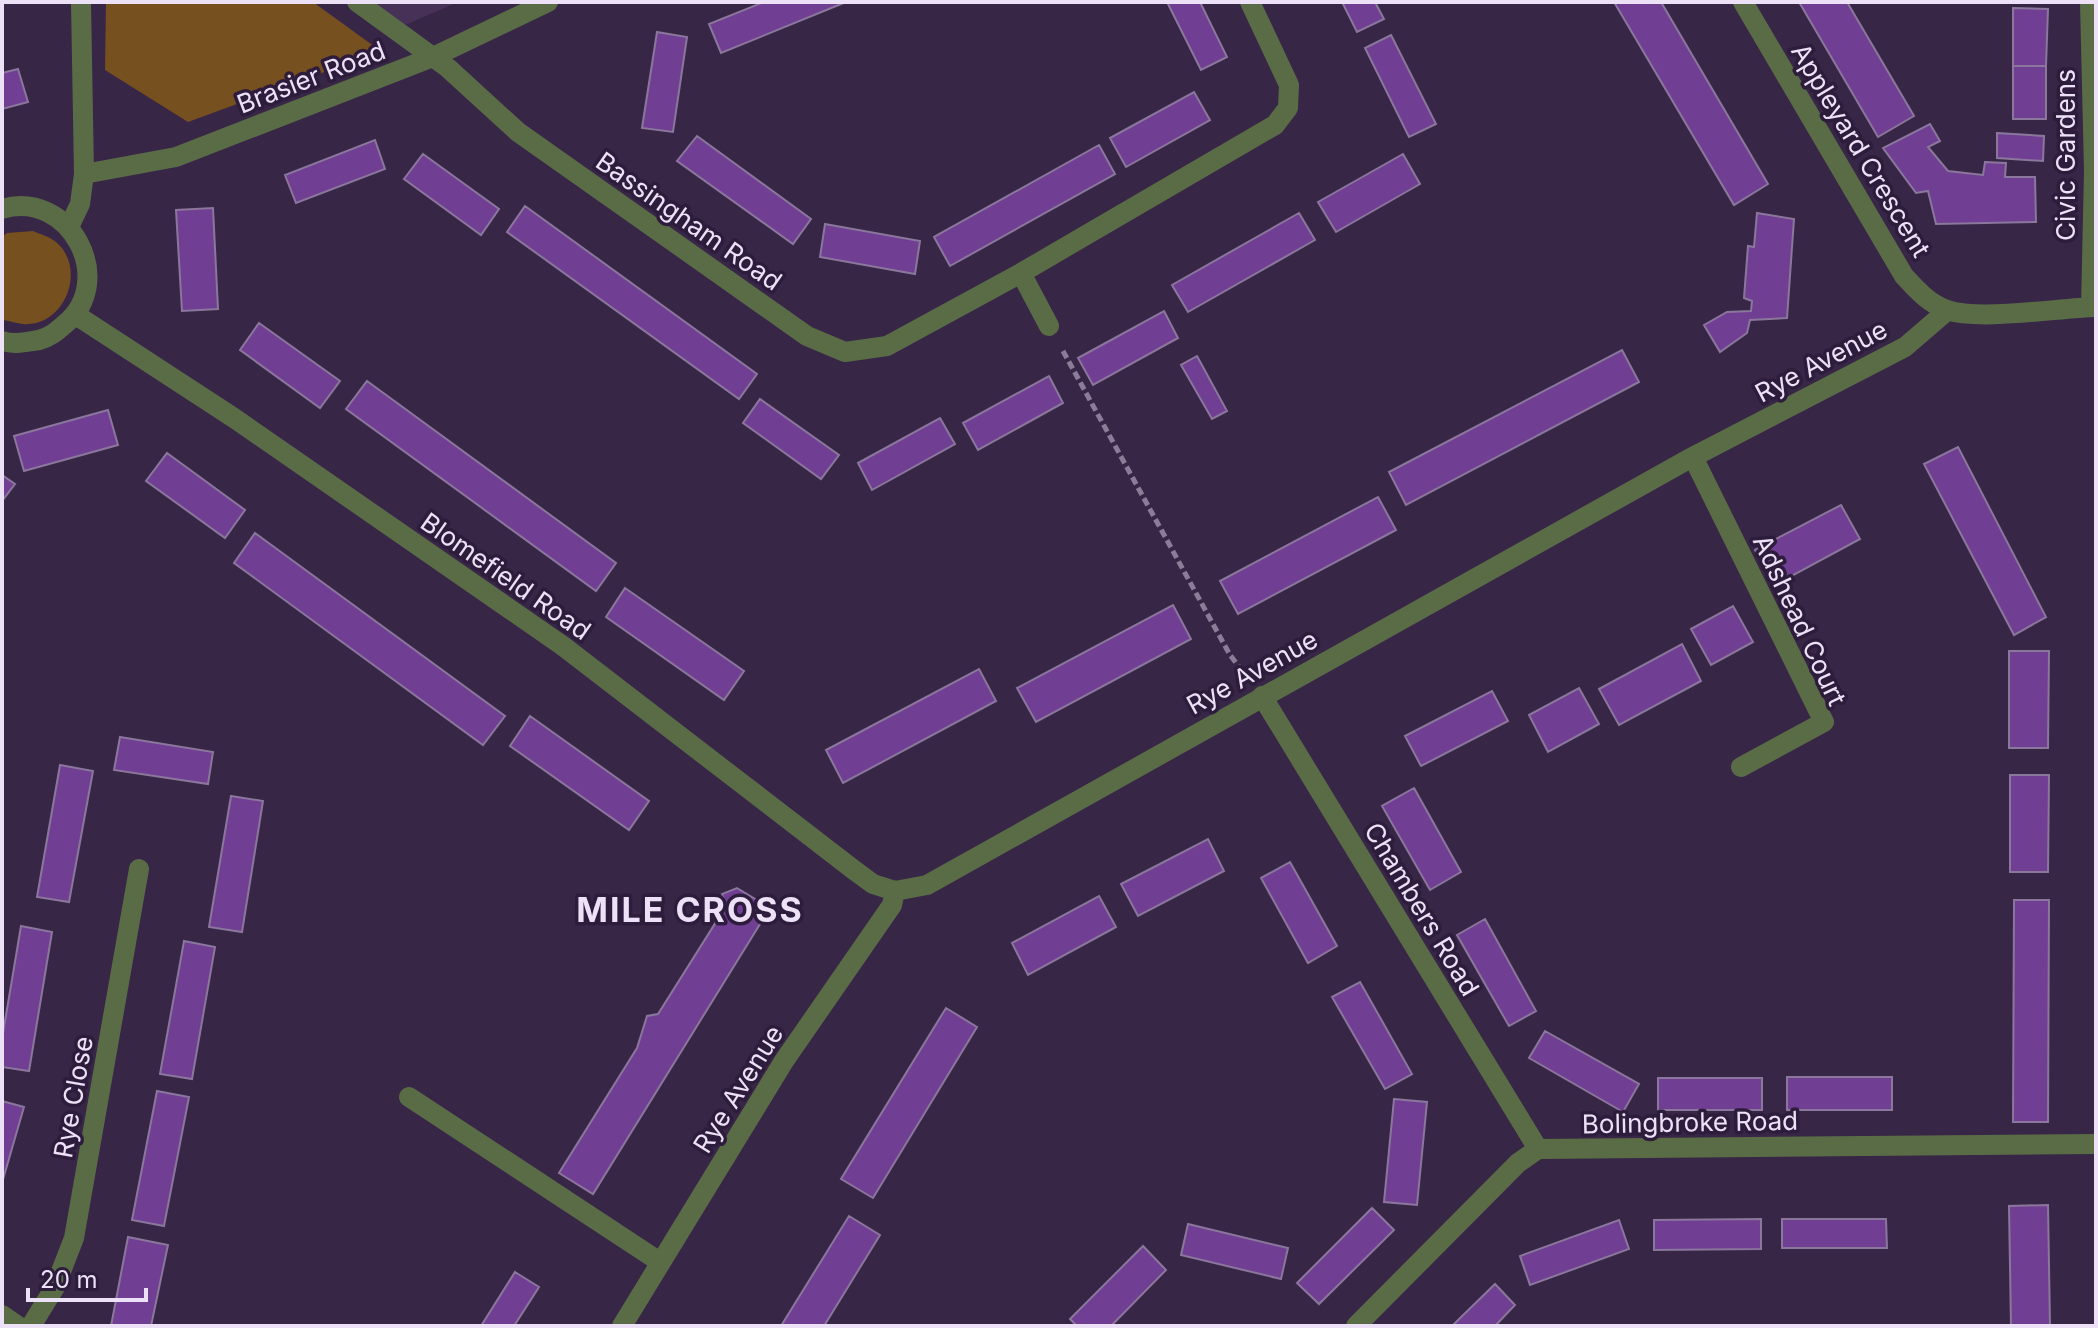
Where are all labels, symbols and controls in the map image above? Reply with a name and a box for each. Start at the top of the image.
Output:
street label: Brasier Road [232,35,390,119]
street label: Appleyard Crescent [1785,38,1937,262]
street label: Civic Gardens [2050,69,2081,241]
street label: Bassingham Road [590,145,788,297]
street label: Rye Avenue [1750,313,1892,409]
street label: Blomefield Road [415,506,597,646]
street label: Adshead Court [1747,530,1853,710]
street label: Rye Avenue [1181,623,1323,721]
street label: Chambers Road [1358,817,1486,1001]
district label: MILE CROSS [576,889,804,930]
street label: Rye Avenue [687,1019,789,1159]
street label: Rye Close [47,1034,99,1160]
street label: Bolingbroke Road [1582,1105,1798,1139]
scale bar [28,1252,146,1302]
text: 20 m [40,1265,98,1294]

